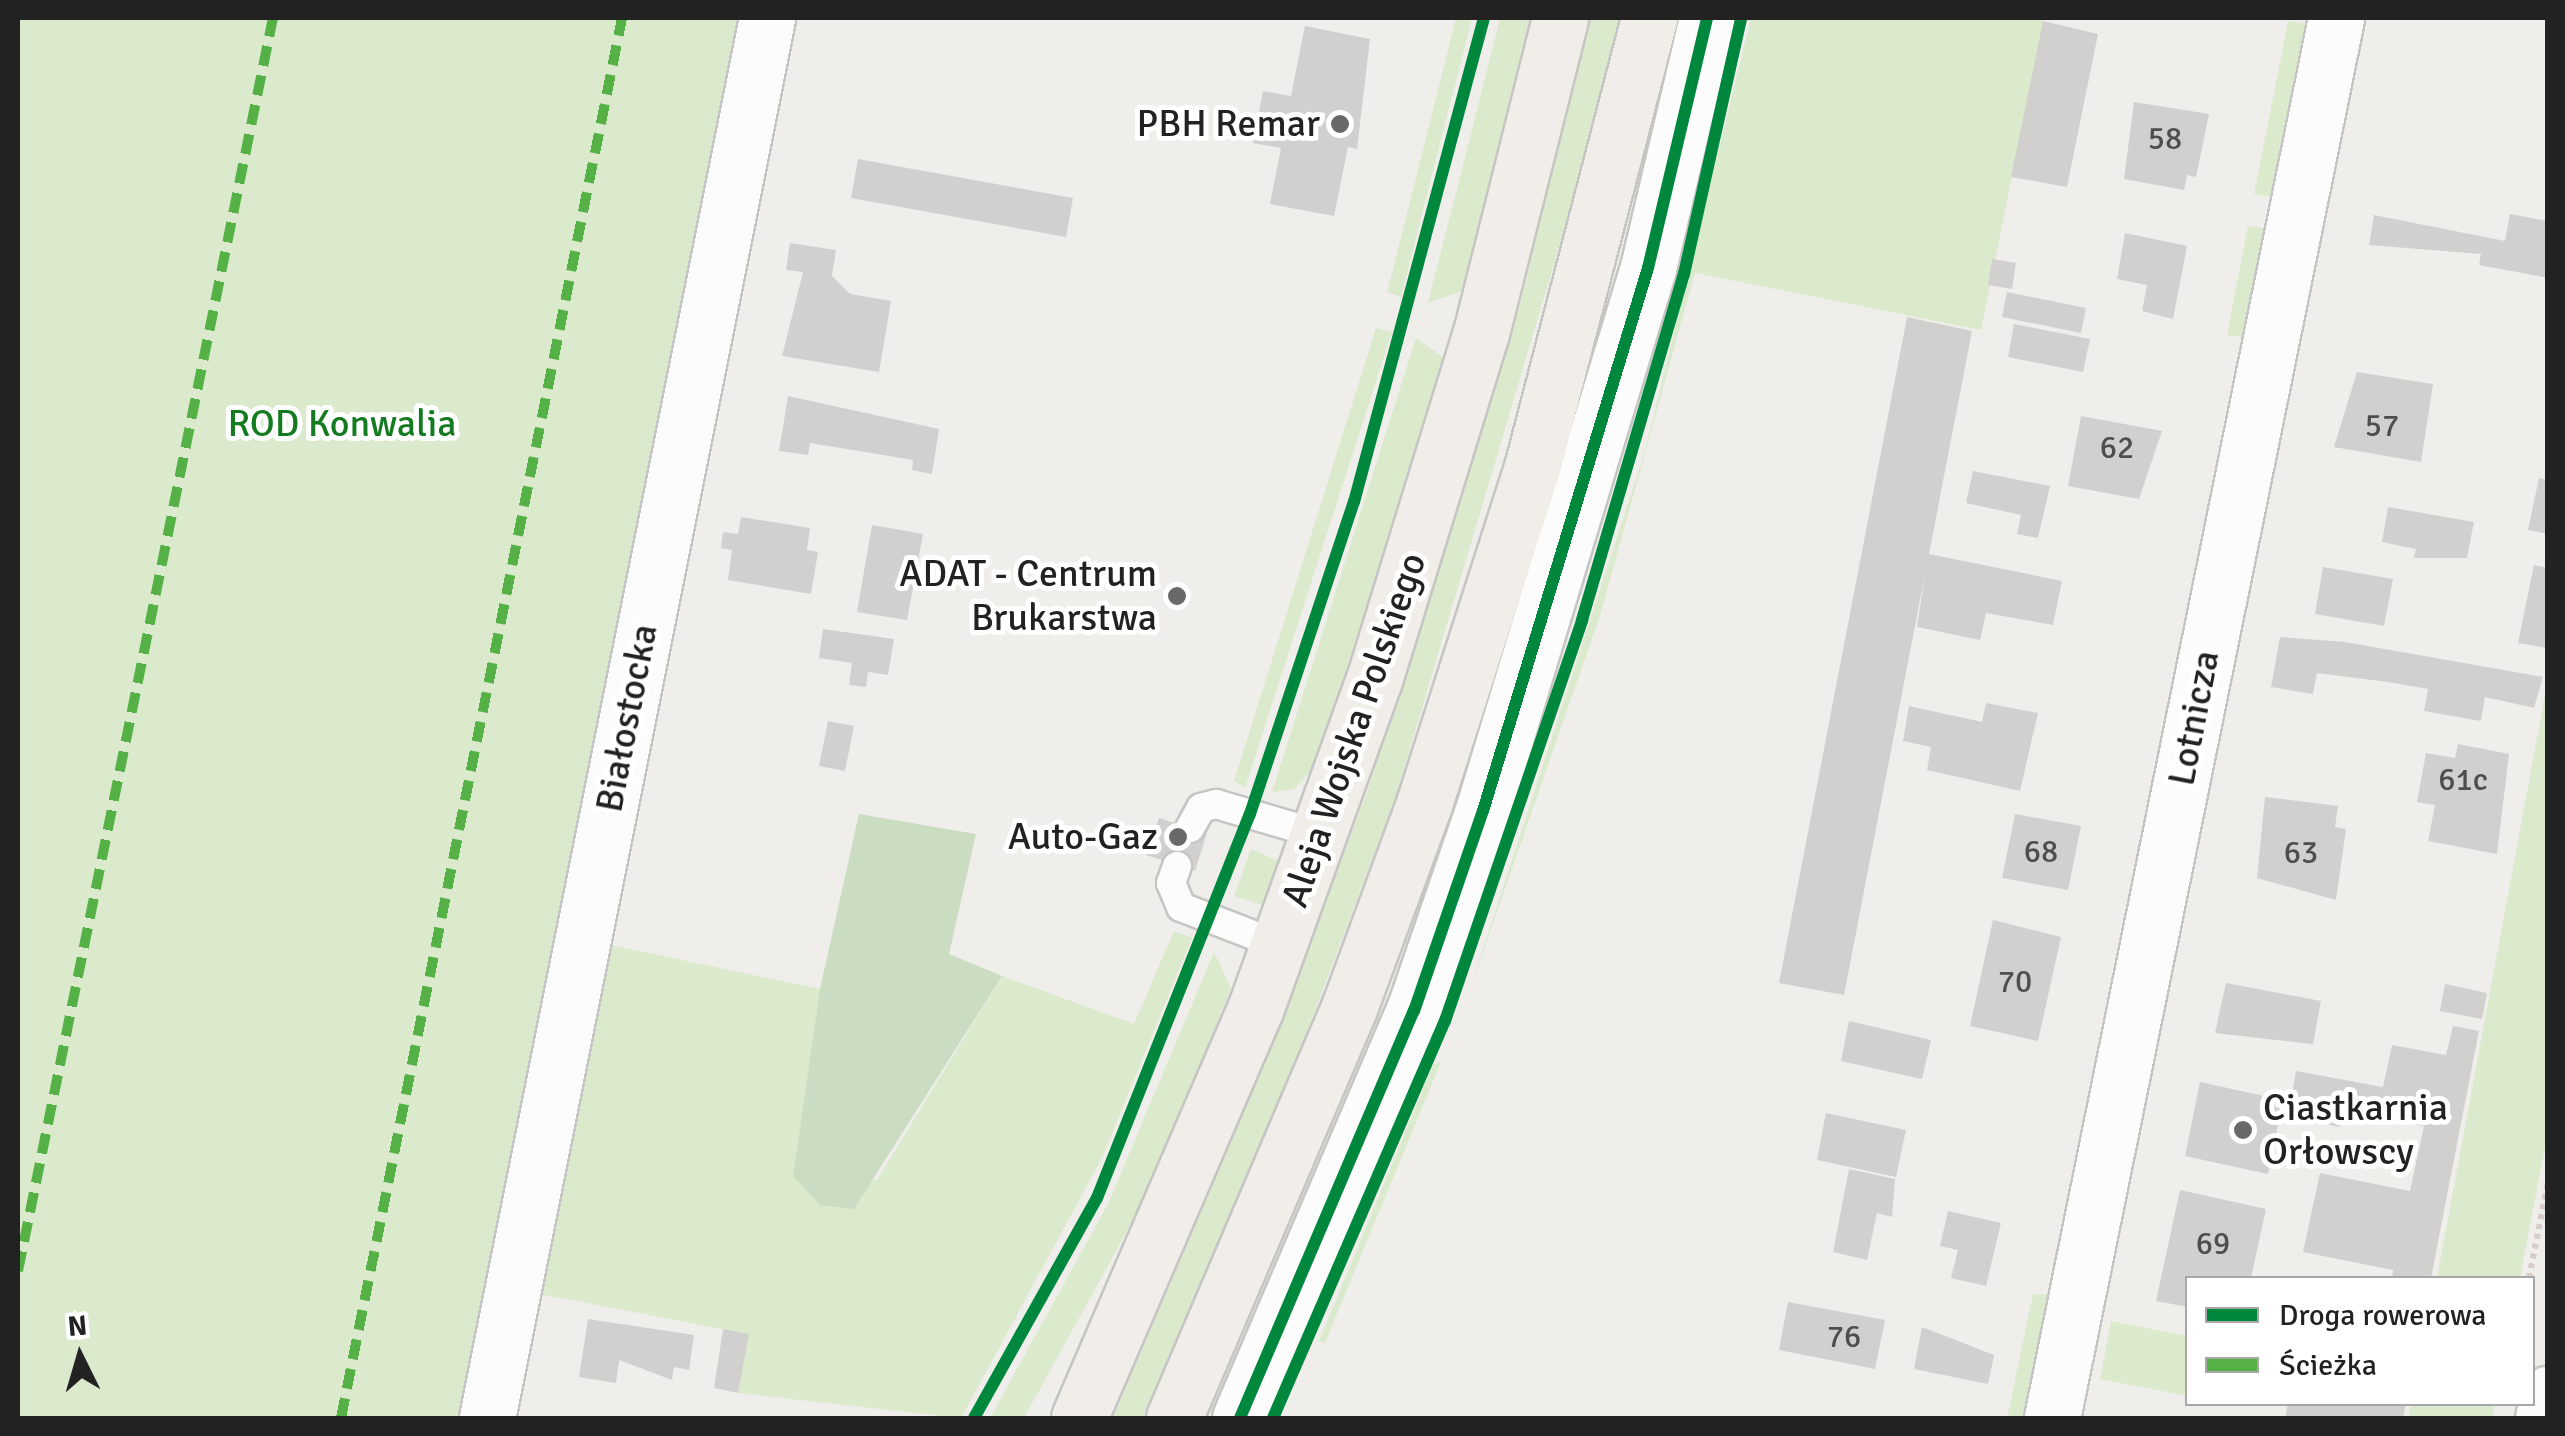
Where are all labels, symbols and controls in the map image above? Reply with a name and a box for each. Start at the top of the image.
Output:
place label: PBH Remar [1137,101,1320,147]
marker: PBH Remar [1329,113,1351,135]
house number: 58 [2148,120,2182,158]
park label: ROD Konwalia [227,401,457,447]
house number: 57 [2365,407,2399,445]
house number: 62 [2100,429,2134,467]
street label: Aleja Wojska Polskiego [1272,547,1436,913]
place label: ADAT - Centrum Brukarstwa [899,551,1157,640]
marker: ADAT - Centrum Brukarstwa [1166,585,1188,607]
street label: Białostocka [586,620,668,816]
street label: Lotnicza [2159,647,2229,789]
house number: 61c [2438,761,2488,799]
place label: Auto-Gaz [1008,814,1158,860]
marker: Auto-Gaz [1167,826,1189,848]
house number: 68 [2024,833,2058,871]
house number: 63 [2284,834,2318,872]
house number: 70 [1998,963,2032,1001]
place label: Ciastkarnia Orłowscy [2263,1085,2448,1174]
marker: Ciastkarnia Orłowscy [2232,1119,2254,1141]
house number: 69 [2196,1225,2230,1263]
legend [2185,1276,2535,1406]
text: Droga rowerowa [2279,1297,2487,1334]
north arrow [30,1306,130,1406]
text: N [66,1308,89,1344]
house number: 76 [1827,1318,1861,1356]
text: Ścieżka [2279,1347,2377,1384]

